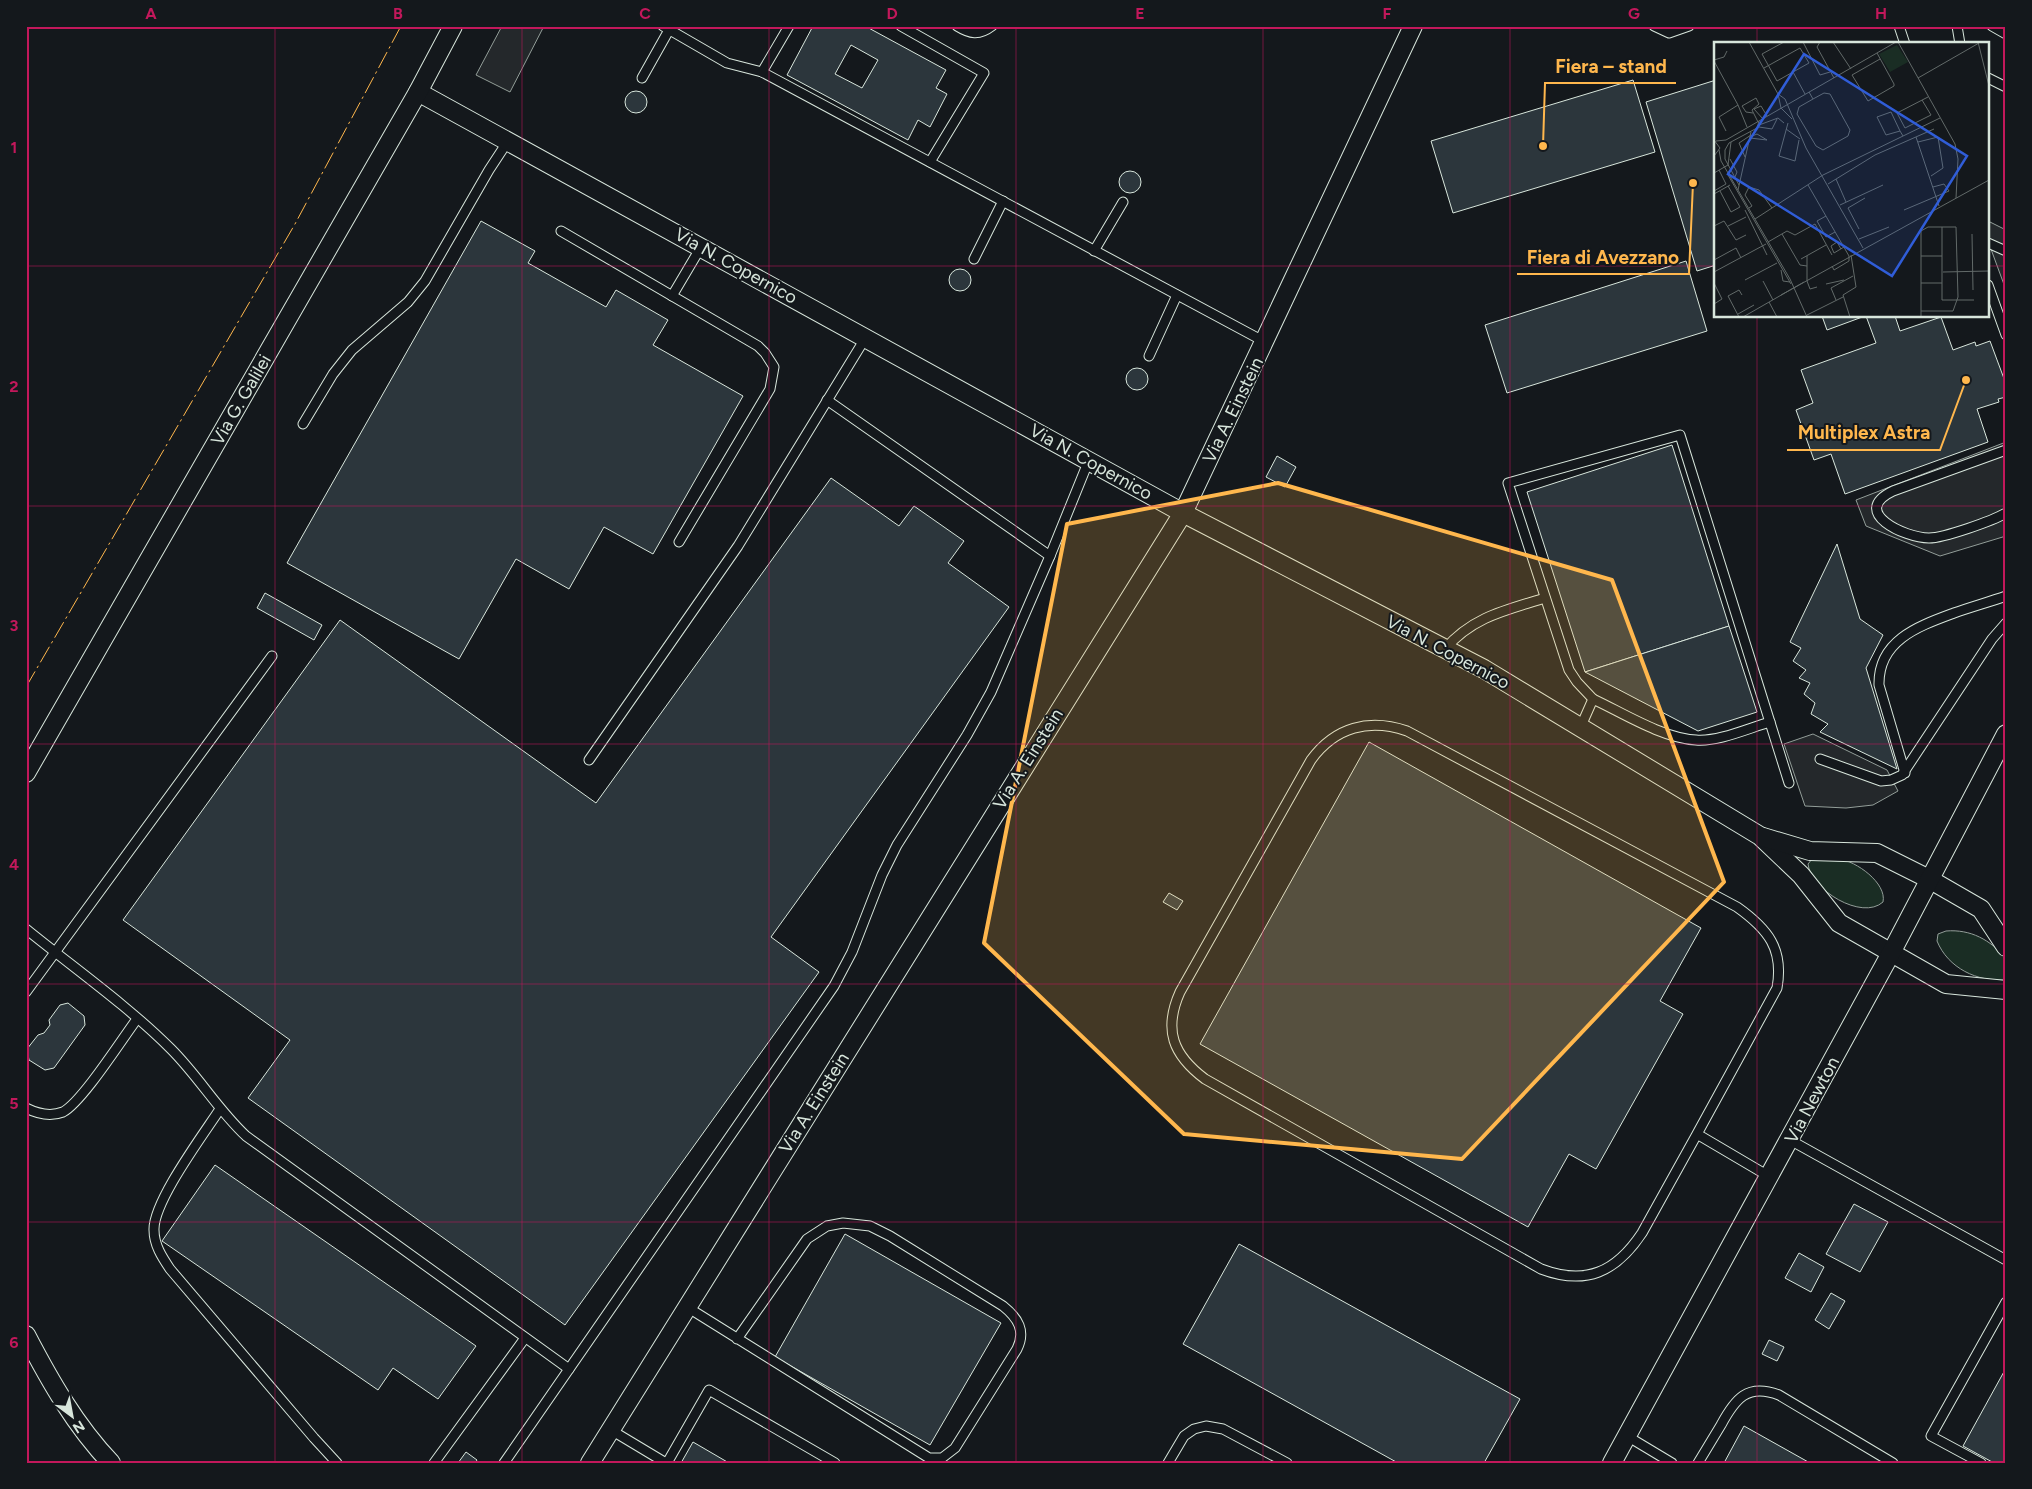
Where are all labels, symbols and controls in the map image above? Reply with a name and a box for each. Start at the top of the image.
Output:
text: A [145,4,157,23]
text: B [393,4,403,23]
text: C [639,4,651,23]
text: D [886,4,898,23]
text: E [1135,4,1145,23]
text: F [1383,4,1392,23]
text: G [1628,4,1640,23]
text: H [1875,4,1887,23]
inset map [1714,42,1990,318]
callout: Fiera – stand [1545,49,1676,83]
text: Fiera – stand [1555,55,1667,78]
text: 1 [11,138,17,157]
street label: Via N. Copernico [671,223,801,309]
callout: Fiera di Avezzano [1517,240,1689,274]
text: Fiera di Avezzano [1527,246,1679,269]
street label: Via G. Galilei [206,351,276,449]
street label: Via A. Einstein [1198,354,1268,466]
text: 2 [9,377,19,396]
callout: Multiplex Astra [1787,416,1940,450]
street label: Via N. Copernico [1026,419,1156,505]
text: Multiplex Astra [1798,421,1930,444]
street label: Via N. Copernico [1382,610,1514,694]
text: 3 [10,616,19,635]
street label: Via A. Einstein [988,705,1068,813]
text: 4 [9,855,19,874]
street label: Via A. Einstein [774,1049,854,1157]
street label: Via Newton [1780,1053,1844,1147]
text: 5 [9,1094,19,1113]
text: 6 [9,1333,19,1352]
north arrow [48,1392,98,1442]
text: N [70,1417,88,1437]

